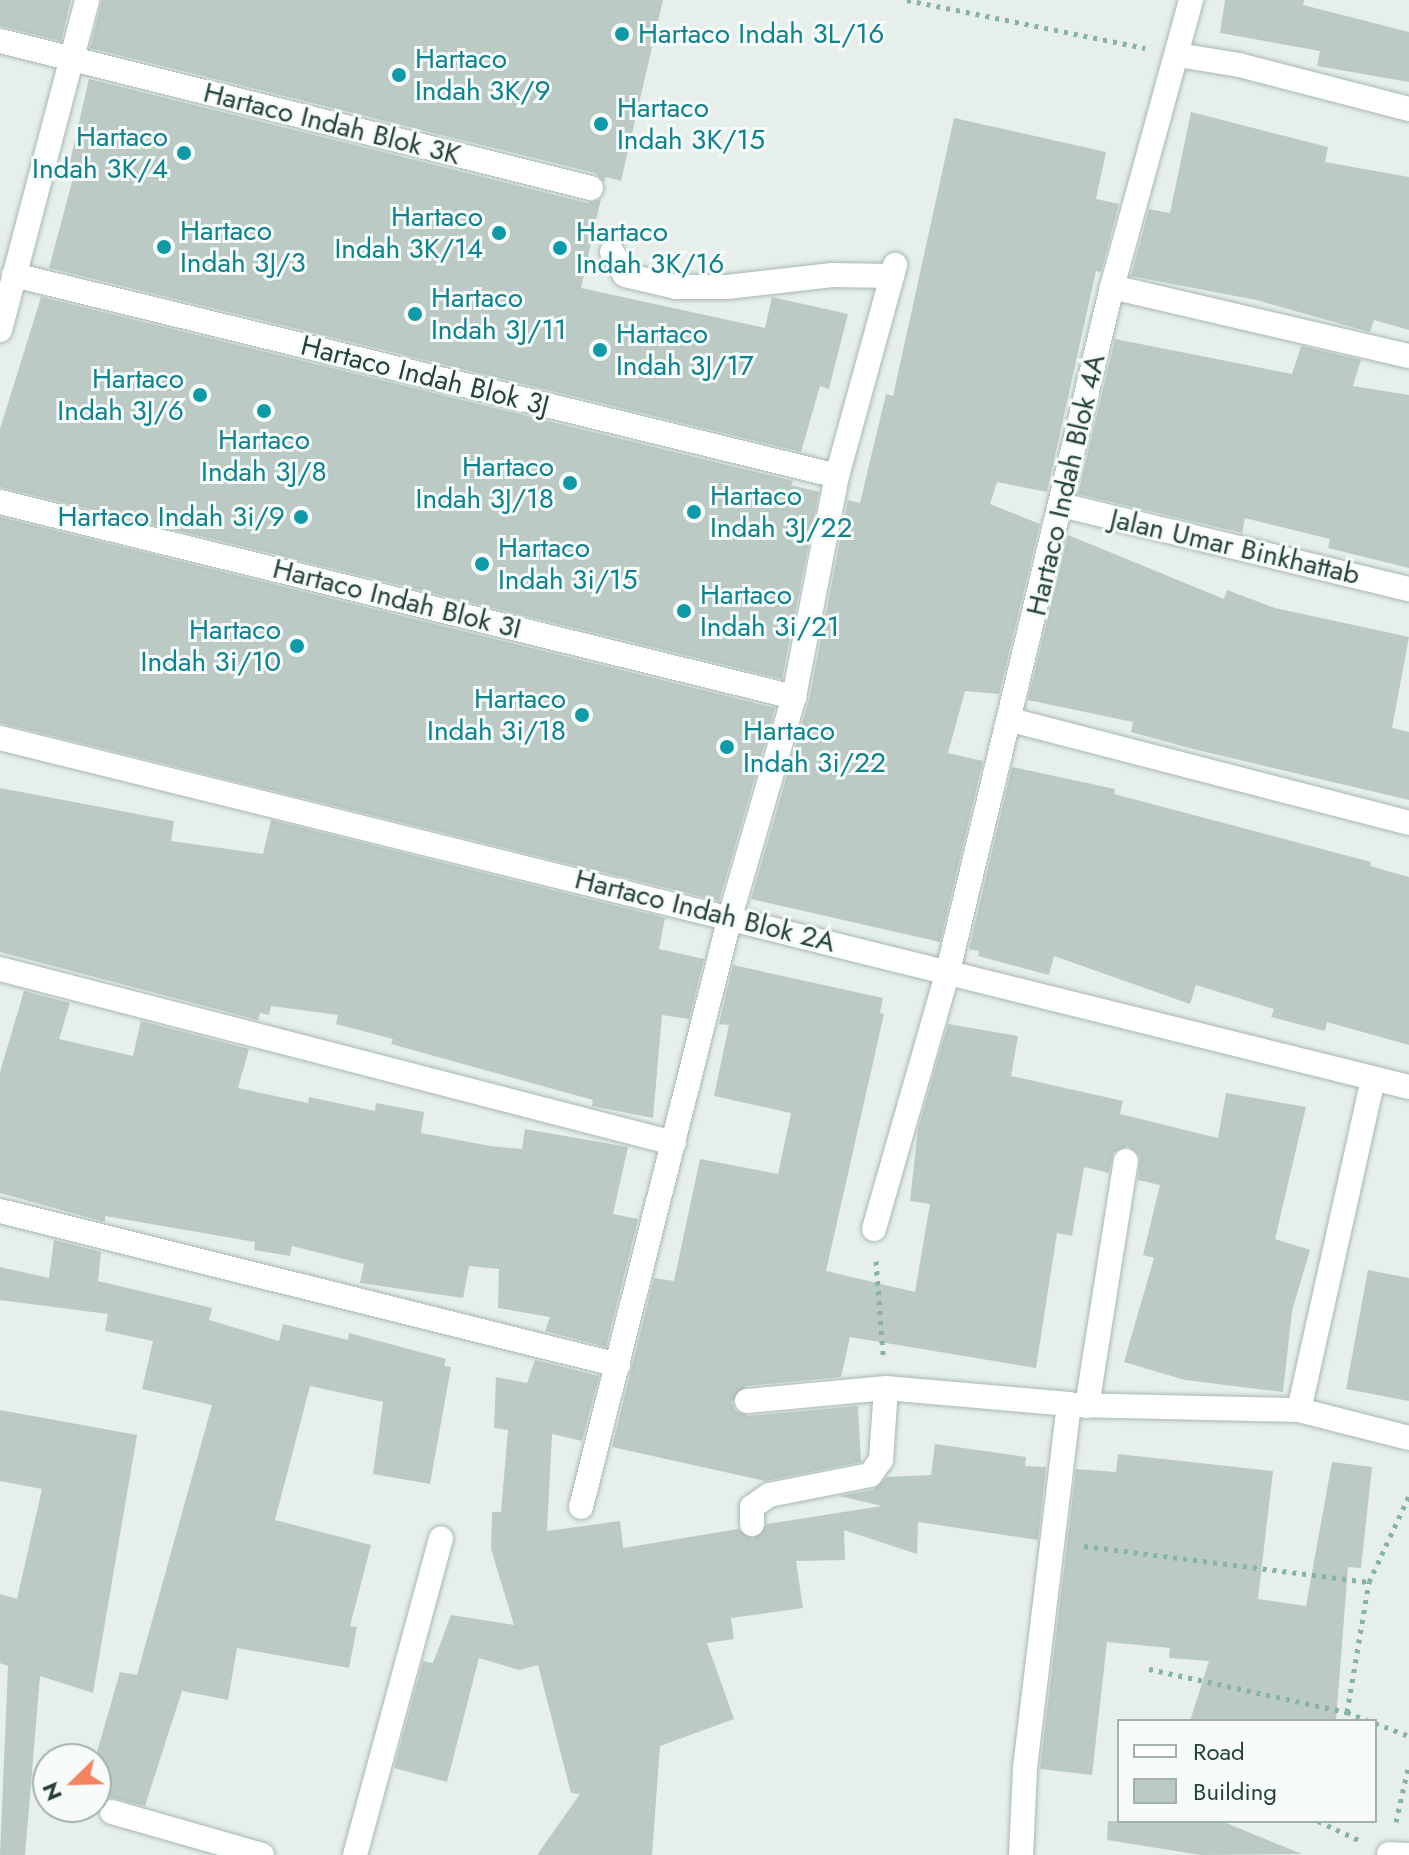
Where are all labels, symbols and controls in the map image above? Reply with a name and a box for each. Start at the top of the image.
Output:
place label: Hartaco Indah 3L/16 [638,17,884,51]
marker: Hartaco Indah 3L/16 [613,25,631,43]
place label: Hartaco Indah 3K/9 [415,42,551,108]
marker: Hartaco Indah 3K/9 [390,66,408,84]
street label: Hartaco Indah Blok 3K [200,76,464,172]
place label: Hartaco Indah 3K/15 [617,91,765,157]
marker: Hartaco Indah 3K/15 [592,115,610,133]
place label: Hartaco Indah 3K/4 [32,120,168,186]
marker: Hartaco Indah 3K/4 [175,144,193,162]
place label: Hartaco Indah 3K/14 [334,200,483,266]
place label: Hartaco Indah 3J/3 [180,214,306,280]
place label: Hartaco Indah 3K/16 [576,215,724,281]
marker: Hartaco Indah 3K/14 [490,224,508,242]
marker: Hartaco Indah 3J/3 [155,238,173,256]
marker: Hartaco Indah 3K/16 [551,239,569,257]
place label: Hartaco Indah 3J/11 [431,281,567,347]
marker: Hartaco Indah 3J/11 [406,305,424,323]
place label: Hartaco Indah 3J/17 [616,317,754,383]
street label: Hartaco Indah Blok 3J [297,329,553,423]
marker: Hartaco Indah 3J/17 [591,341,609,359]
street label: Hartaco Indah Blok 4A [1020,351,1112,619]
place label: Hartaco Indah 3J/6 [57,362,184,428]
marker: Hartaco Indah 3J/6 [191,386,209,404]
marker: Hartaco Indah 3J/8 [255,402,273,420]
place label: Hartaco Indah 3J/8 [201,423,327,489]
place label: Hartaco Indah 3J/18 [416,450,554,516]
marker: Hartaco Indah 3J/18 [561,474,579,492]
place label: Hartaco Indah 3J/22 [710,479,852,545]
place label: Hartaco Indah 3i/9 [57,500,285,534]
street label: Jalan Umar Binkhattab [1107,502,1363,592]
marker: Hartaco Indah 3J/22 [685,503,703,521]
marker: Hartaco Indah 3i/9 [292,508,310,526]
place label: Hartaco Indah 3i/15 [498,531,637,597]
street label: Hartaco Indah Blok 3I [269,552,525,646]
marker: Hartaco Indah 3i/15 [473,555,491,573]
place label: Hartaco Indah 3i/21 [700,578,840,644]
marker: Hartaco Indah 3i/21 [675,602,693,620]
place label: Hartaco Indah 3i/10 [141,613,281,679]
marker: Hartaco Indah 3i/10 [288,637,306,655]
place label: Hartaco Indah 3i/18 [427,682,566,748]
marker: Hartaco Indah 3i/18 [573,706,591,724]
place label: Hartaco Indah 3i/22 [743,714,886,780]
marker: Hartaco Indah 3i/22 [718,738,736,756]
street label: Hartaco Indah Blok 2A [571,862,839,960]
legend [1117,1719,1377,1823]
text: Road [1193,1734,1245,1769]
north arrow [32,1743,112,1823]
text: Building [1193,1774,1277,1809]
text: N [34,1777,70,1806]

